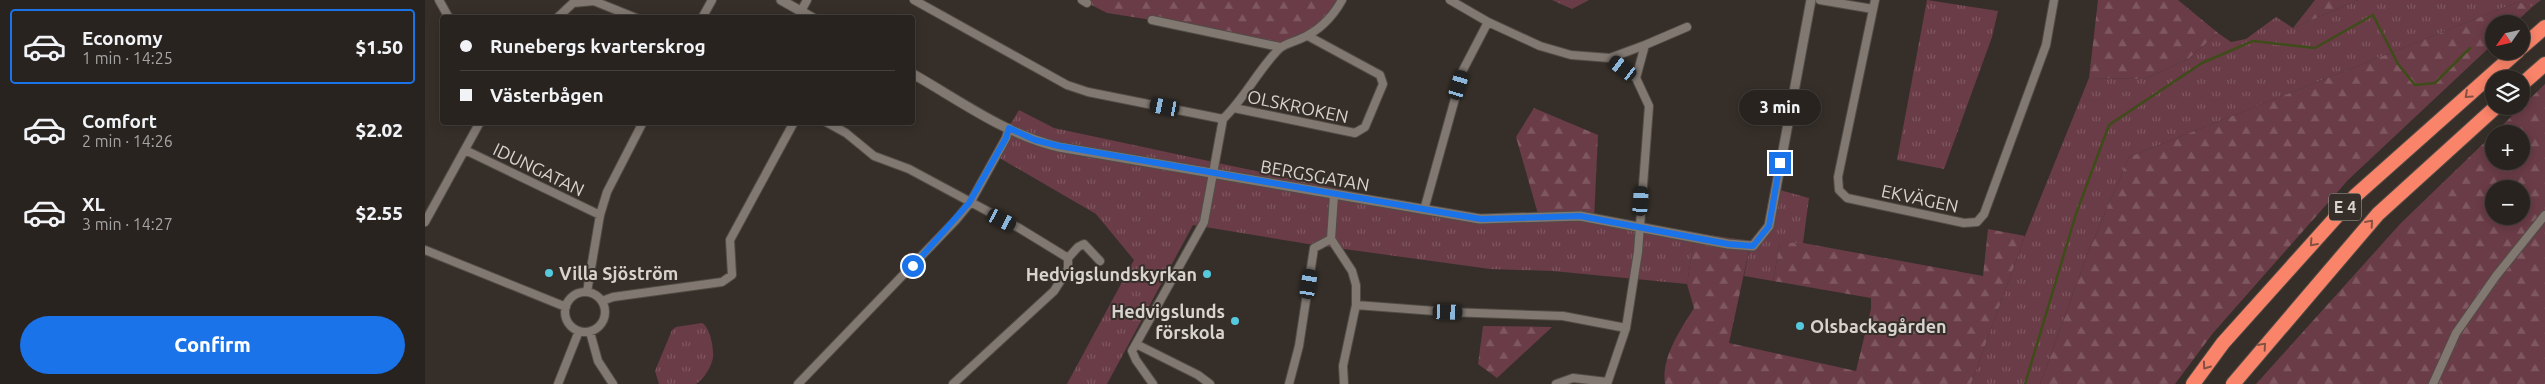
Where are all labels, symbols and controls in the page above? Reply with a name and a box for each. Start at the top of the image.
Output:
north arrow [2485,15,2530,60]
map controls [2485,15,2530,225]
icon: car [22,24,67,69]
text: Economy [82,27,163,49]
text: Runebergs kvarterskrog [490,35,706,57]
text: $1.50 [355,36,403,58]
text: 1 min · 14:25 [82,49,173,67]
car [1606,53,1639,83]
car [1447,68,1470,102]
button: layers [2485,70,2530,115]
text: Västerbågen [490,84,604,106]
street label: OLSKROKEN [1246,86,1350,126]
one-way arrow [2465,89,2474,98]
callout: 3 min [1739,90,1821,126]
car [1148,97,1181,117]
text: 3 min [1760,98,1800,116]
icon: car [22,107,67,152]
text: Comfort [82,110,157,132]
text: $2.02 [355,119,403,141]
button: + [2485,125,2530,170]
text: 2 min · 14:26 [82,132,173,150]
street label: IDUNGATAN [490,138,588,200]
route end [1769,152,1791,174]
street label: BERGSGATAN [1259,156,1371,194]
street label: EKVÄGEN [1880,180,1960,216]
button: − [2485,180,2530,225]
car [1632,186,1649,216]
icon: car [22,190,67,235]
text: XL [82,193,105,215]
road number: E 4 [2329,193,2361,220]
text: $2.55 [355,202,403,224]
car [985,207,1018,233]
text: 3 min · 14:27 [82,215,173,233]
one-way arrow [2364,220,2372,229]
one-way arrow [2310,238,2319,247]
route start [902,255,924,277]
place label: Villa Sjöström [559,263,678,283]
place label: Hedvigslundskyrkan [1026,264,1197,284]
marker: Villa Sjöström [543,267,555,279]
marker: Hedvigslundskyrkan [1201,268,1213,280]
car [1299,268,1318,300]
place label: Hedvigslunds förskola [1111,301,1225,342]
car [1432,304,1463,320]
marker: Hedvigslunds förskola [1229,315,1241,327]
button: Confirm [20,316,405,374]
place label: Olsbackagården [1810,316,1947,336]
marker: Olsbackagården [1794,320,1806,332]
one-way arrow [2258,342,2267,351]
one-way arrow [2203,360,2212,370]

